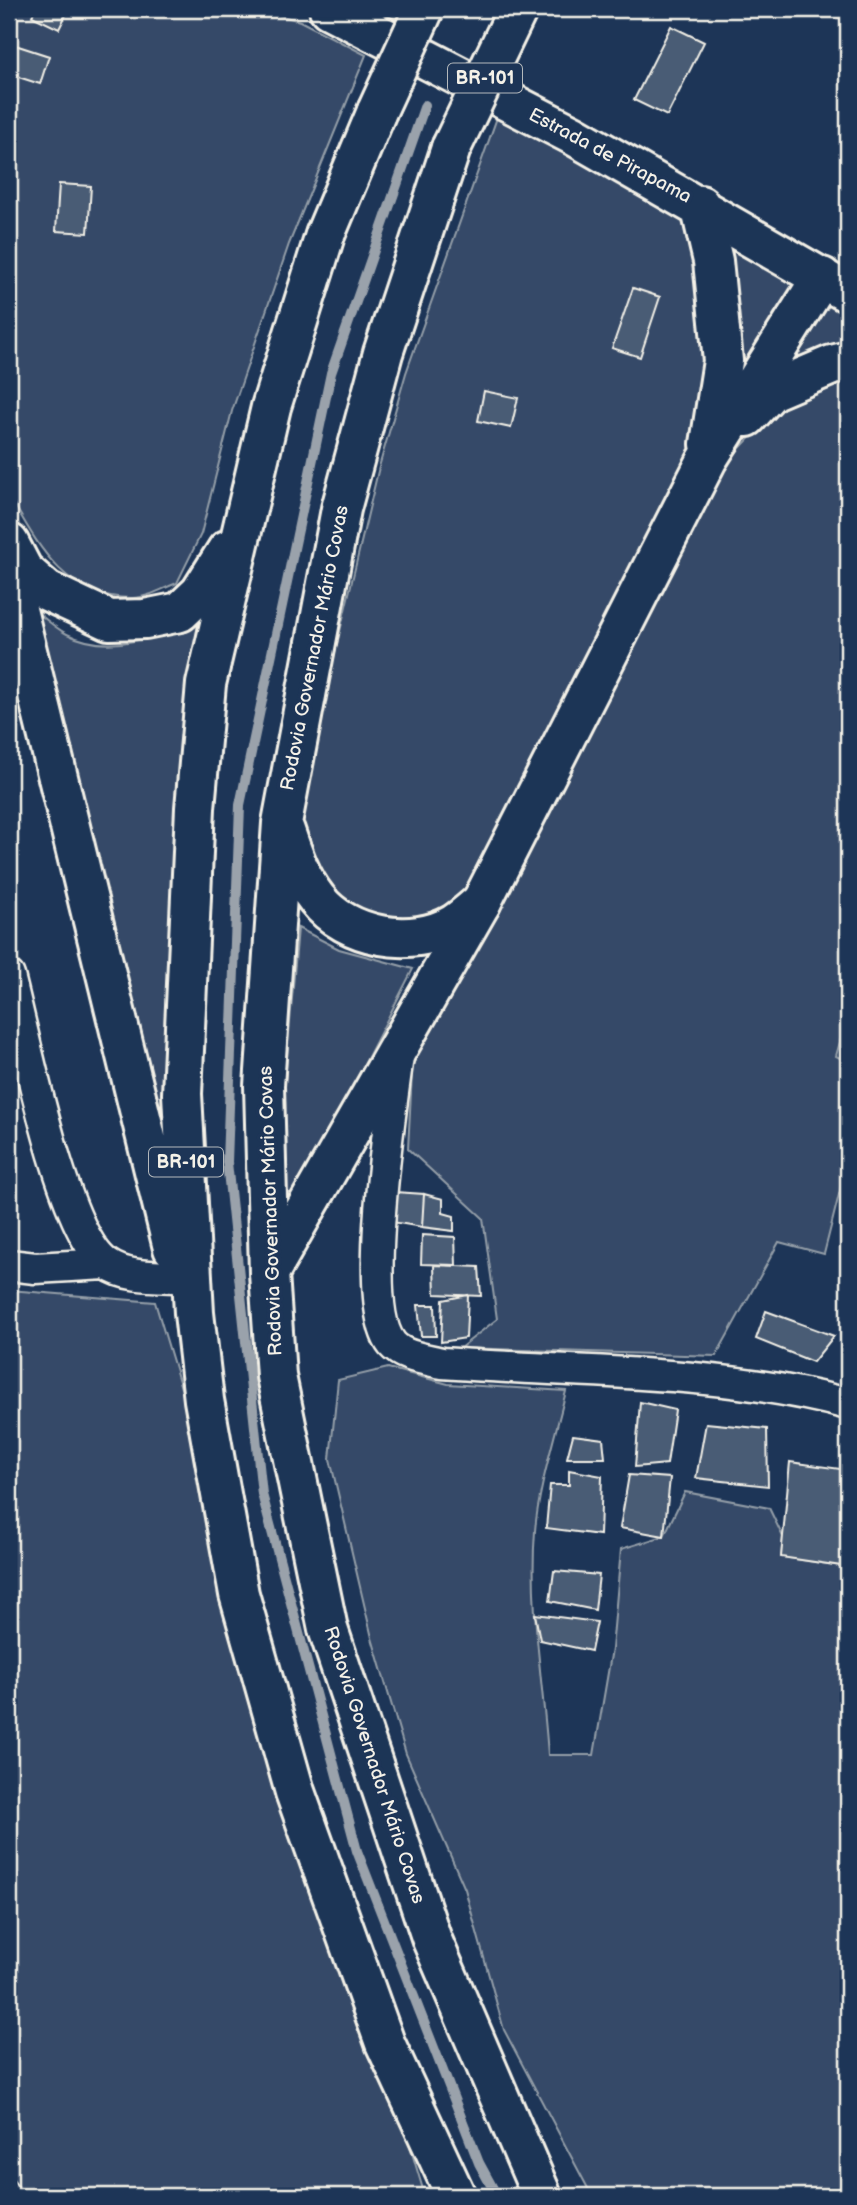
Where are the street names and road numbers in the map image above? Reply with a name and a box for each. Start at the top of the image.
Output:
road number: BR-101 [448,64,522,92]
street label: Estrada de Pirapama [525,103,695,209]
street label: Rodovia Governador Mário Covas [276,503,354,793]
street label: Rodovia Governador Mário Covas [254,1066,288,1356]
road number: BR-101 [149,1148,223,1176]
street label: Rodovia Governador Mário Covas [318,1624,430,1906]

